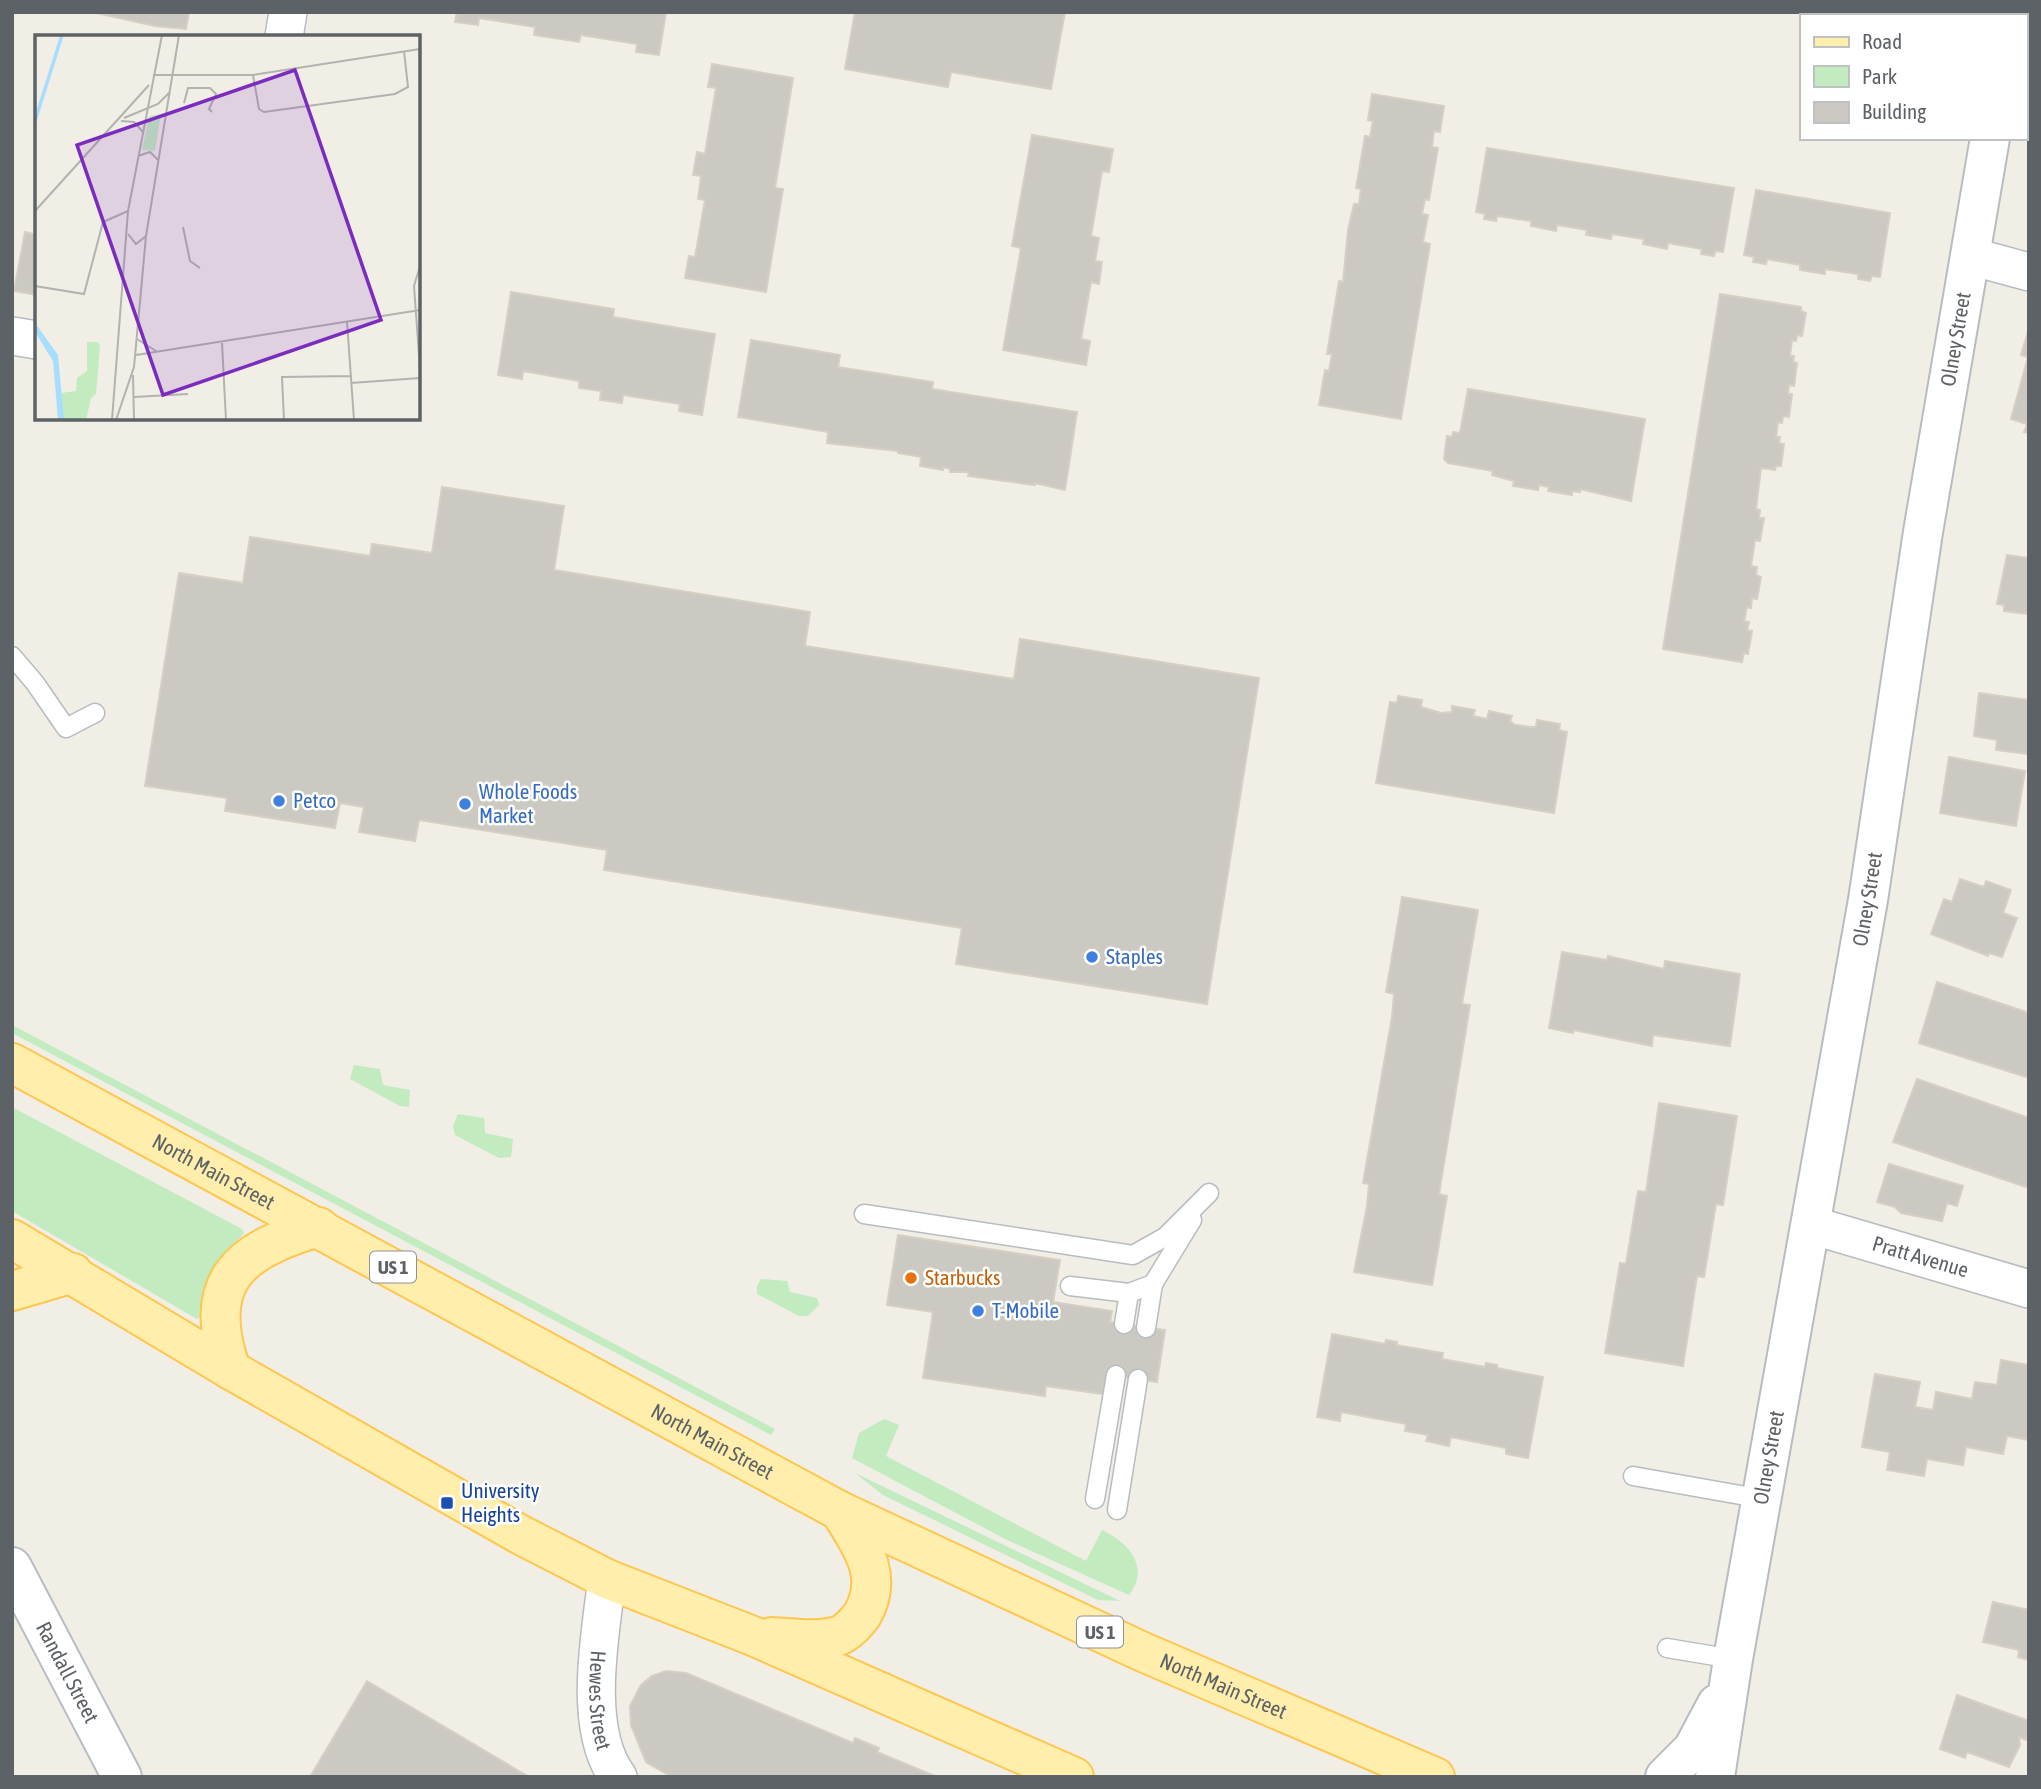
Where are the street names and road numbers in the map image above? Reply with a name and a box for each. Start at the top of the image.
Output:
street label: Olney Street [1935,290,1975,388]
street label: Olney Street [1847,850,1886,948]
street label: North Main Street [149,1128,279,1214]
street label: Pratt Avenue [1870,1231,1972,1282]
road number: US 1 [370,1252,416,1282]
street label: North Main Street [647,1398,778,1484]
street label: Olney Street [1748,1408,1788,1506]
road number: US 1 [1077,1616,1123,1648]
street label: Randall Street [32,1617,104,1726]
street label: North Main Street [1157,1648,1291,1723]
street label: Hewes Street [585,1650,617,1753]

